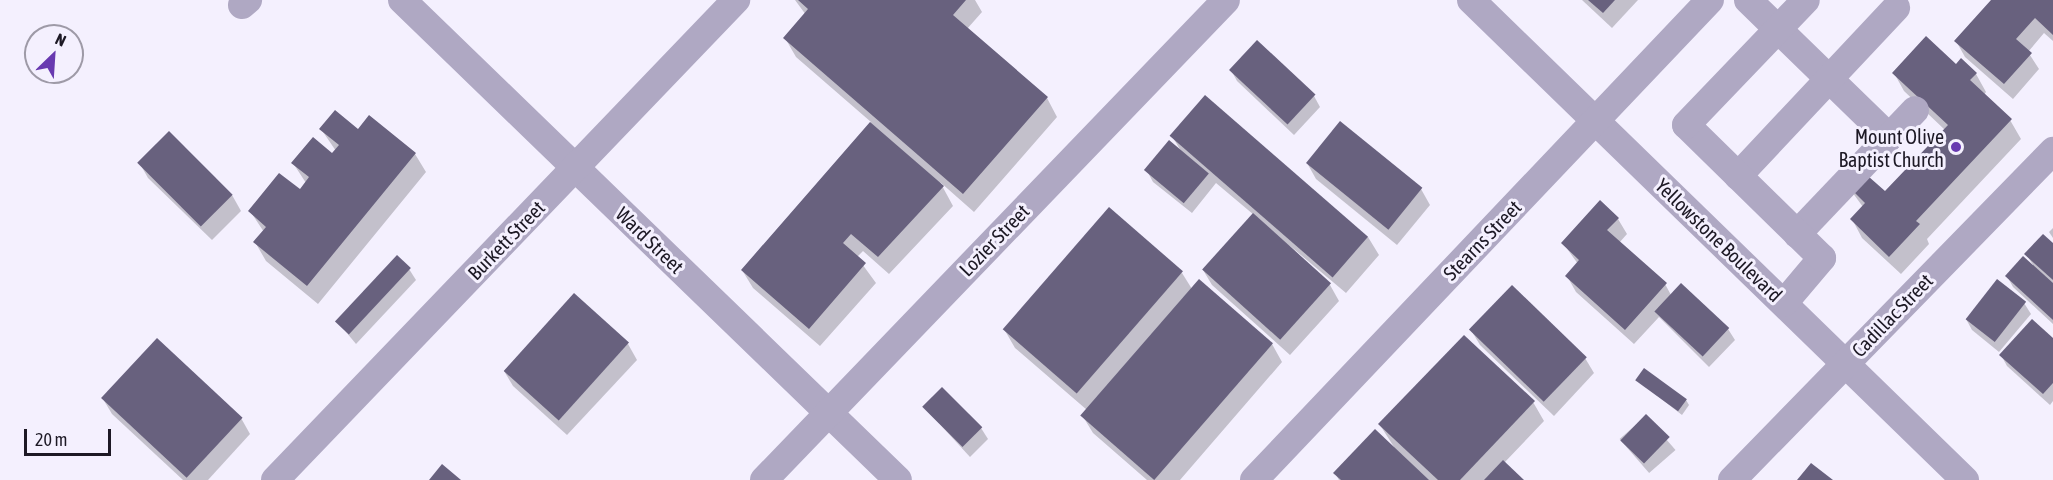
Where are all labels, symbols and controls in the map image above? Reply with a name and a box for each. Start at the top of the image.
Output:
north arrow [24,24,84,84]
text: N [53,29,69,50]
place label: Mount Olive Baptist Church [1838,124,1944,171]
marker: Mount Olive Baptist Church [1949,140,1963,154]
street label: Yellowstone Boulevard [1651,173,1787,307]
street label: Burkett Street [462,195,550,285]
street label: Stearns Street [1438,195,1526,285]
street label: Lozier Street [954,199,1034,281]
street label: Ward Street [611,202,689,278]
street label: Cadillac Street [1846,268,1938,362]
scale bar [27,417,114,455]
text: 20 m [35,429,67,450]

